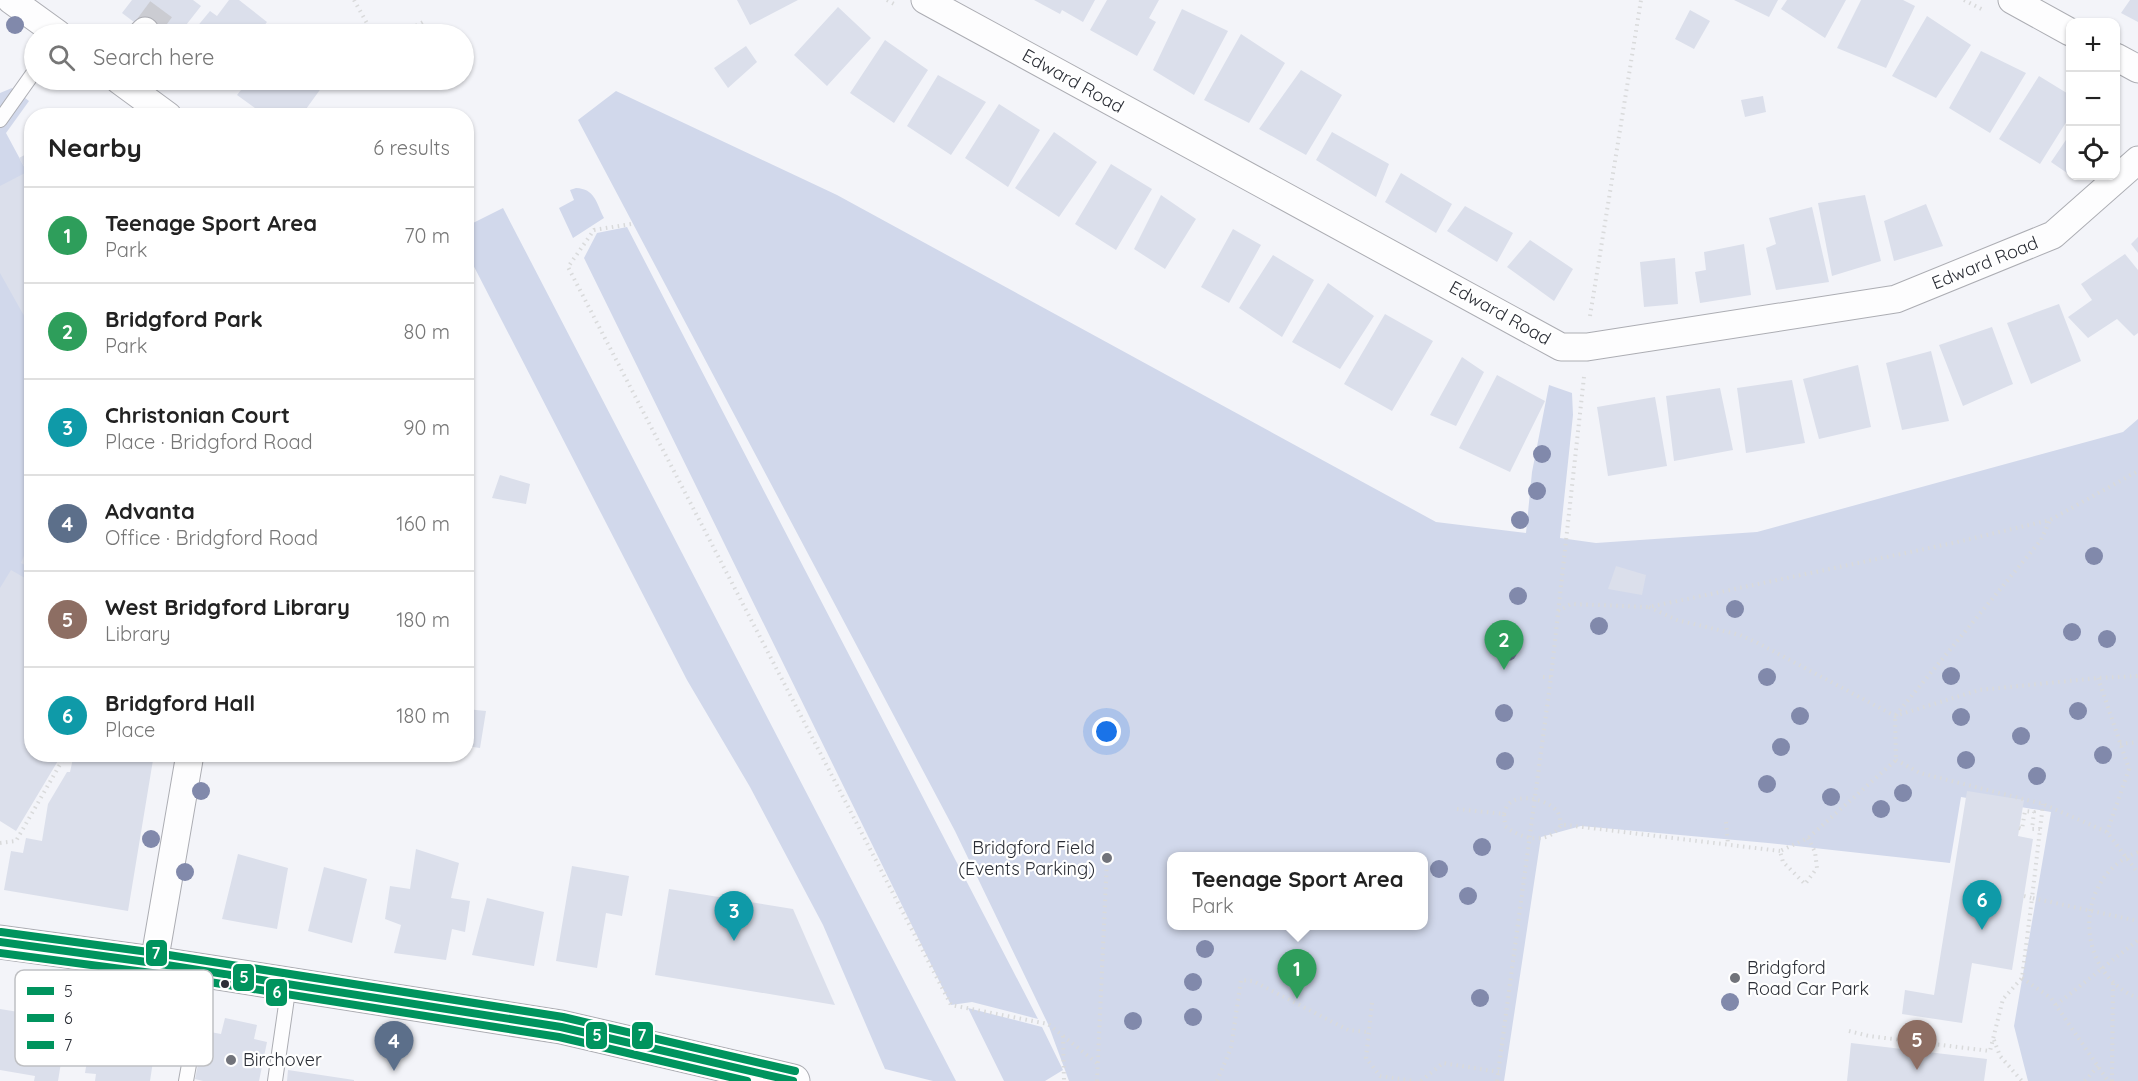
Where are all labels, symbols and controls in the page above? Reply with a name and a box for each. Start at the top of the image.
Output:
map controls [2066,18,2120,180]
button: + [2066,18,2120,72]
search box [24,24,474,90]
icon: search [45,41,78,74]
text: Search here [93,43,214,71]
street label: Edward Road [1018,43,1128,118]
button: − [2066,72,2120,126]
button: locate [2066,126,2120,180]
text: Nearby [48,131,142,164]
text: 6 results [373,135,450,160]
text: Teenage Sport Area [105,209,317,237]
text: 1 [64,223,71,248]
text: 70 m [404,223,450,248]
street label: Edward Road [1928,231,2041,294]
text: Park [105,237,147,262]
street label: Edward Road [1445,275,1555,350]
text: Bridgford Park [105,305,263,333]
text: 2 [62,319,73,344]
text: 80 m [404,319,450,344]
text: Park [105,333,147,358]
text: Christonian Court [105,401,290,429]
text: 3 [62,415,73,440]
text: 90 m [403,415,450,440]
text: Place · Bridgford Road [105,429,313,454]
text: Advanta [105,497,195,525]
text: 4 [62,511,73,536]
text: 160 m [396,511,450,536]
text: Office · Bridgford Road [105,525,318,550]
text: West Bridgford Library [105,593,350,621]
text: 5 [62,607,73,632]
text: 180 m [396,607,450,632]
pin: 2 [1484,620,1524,670]
text: Library [105,621,171,646]
text: Bridgford Hall [105,689,255,717]
text: 6 [62,703,73,728]
text: 180 m [396,703,450,728]
text: Place [105,717,155,742]
your location [1092,717,1121,746]
place label: Bridgford Field (Events Parking) [958,836,1095,880]
marker: Bridgford Field (Events Parking) [1100,851,1114,865]
popup [1167,852,1428,930]
text: Teenage Sport Area [1191,865,1404,893]
pin: 6 [1962,880,2002,930]
pin: 3 [714,892,754,941]
text: Park [1191,893,1234,918]
line badge: 7 [145,939,168,967]
text: 7 [152,943,161,963]
pin: 1 [1278,950,1316,999]
place label: Bridgford Road Car Park [1747,956,1869,1000]
line badge: 5 [232,963,255,992]
text: 5 [239,967,249,987]
legend [15,970,213,1066]
marker: Bridgford Road Car Park [1728,971,1742,985]
unlabelled marker [219,978,231,990]
line badge: 6 [265,978,288,1007]
text: 5 [64,981,73,1001]
text: 6 [273,982,282,1002]
text: 6 [64,1008,73,1028]
pin: 5 [1898,1020,1936,1070]
line badge: 5 [585,1021,608,1050]
line badge: 7 [631,1021,654,1050]
pin: 4 [374,1022,414,1071]
text: 5 [592,1025,602,1045]
text: 7 [638,1025,647,1045]
text: 7 [64,1035,72,1055]
place label: Birchover [243,1048,322,1071]
marker: Birchover [224,1053,238,1067]

